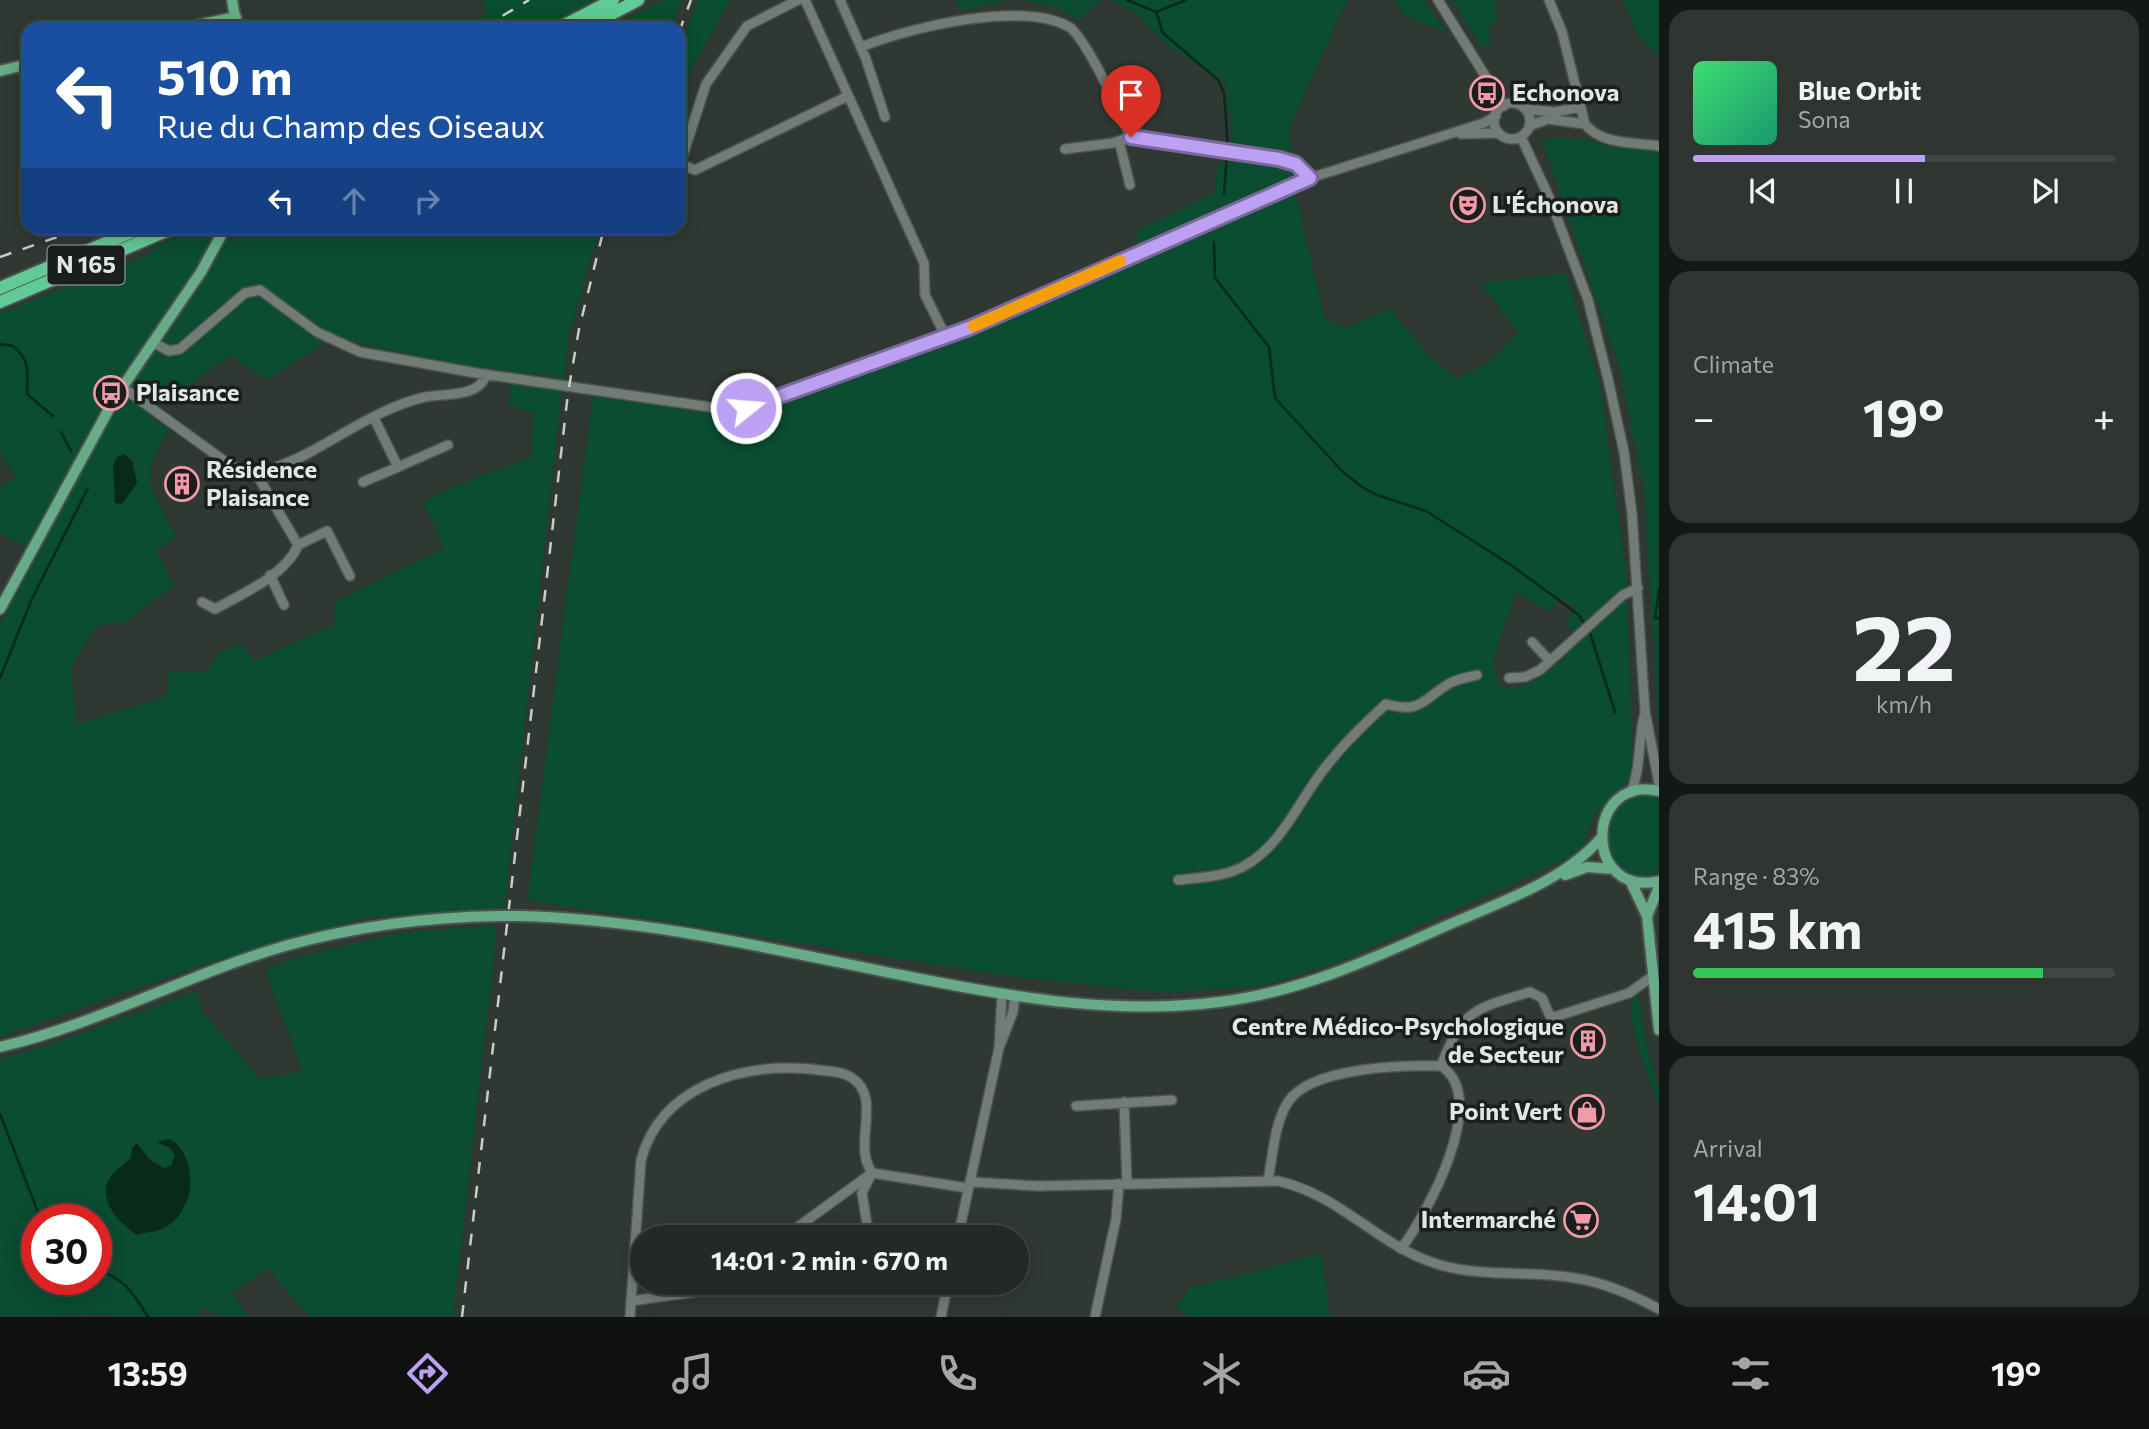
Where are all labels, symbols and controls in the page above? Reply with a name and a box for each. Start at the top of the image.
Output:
text: 510 m [157,45,292,105]
icon: left [42,49,133,140]
pin [1101,65,1161,137]
bus stop icon: Echonova [1468,74,1506,112]
text: Blue Orbit [1798,74,1921,105]
icon: arrive [1112,76,1150,114]
place label: Echonova [1512,77,1619,106]
text: Rue du Champ des Oiseaux [157,105,545,145]
text: Sona [1798,105,1850,133]
icon: previous [1744,172,1782,210]
icon: pause [1885,172,1923,210]
icon: next [2026,172,2064,210]
icon: left [262,182,300,220]
icon: ahead [335,182,373,220]
icon: right [408,182,446,220]
theatre icon: L'Échonova [1449,186,1487,224]
place label: L'Échonova [1492,189,1619,218]
road number: N 165 [48,246,124,284]
text: Climate [1693,350,1774,378]
position arrow [709,371,783,445]
bus stop icon: Plaisance [92,374,130,412]
place label: Plaisance [136,377,239,406]
text: 19° [1863,384,1944,448]
text: − [1693,393,1715,440]
text: + [2093,393,2115,440]
place label: Résidence Plaisance [206,454,317,511]
building icon: Résidence Plaisance [163,465,201,503]
text: 22 [1852,588,1956,700]
text: km/h [1876,690,1932,718]
text: Range · 83% [1693,862,1819,890]
text: 415 km [1693,896,1862,960]
place label: Centre Médico-Psychologique de Secteur [1232,1011,1564,1068]
building icon: Centre Médico-Psychologique de Secteur [1569,1022,1607,1060]
shop icon: Point Vert [1568,1093,1606,1131]
place label: Point Vert [1449,1096,1562,1125]
text: Arrival [1693,1134,1763,1162]
text: 14:01 [1693,1168,1820,1232]
supermarket icon: Intermarché [1562,1201,1600,1239]
speed limit sign: 30 [21,1204,112,1295]
place label: Intermarché [1421,1204,1556,1233]
text: 14:01 · 2 min · 670 m [711,1244,948,1275]
icon: directions [403,1349,452,1398]
icon: music [668,1349,717,1398]
icon: phone [933,1349,982,1398]
icon: climate [1197,1349,1246,1398]
icon: car [1462,1349,1511,1398]
icon: filters [1726,1349,1775,1398]
text: 13:59 [108,1353,188,1393]
text: 19° [1991,1353,2041,1393]

